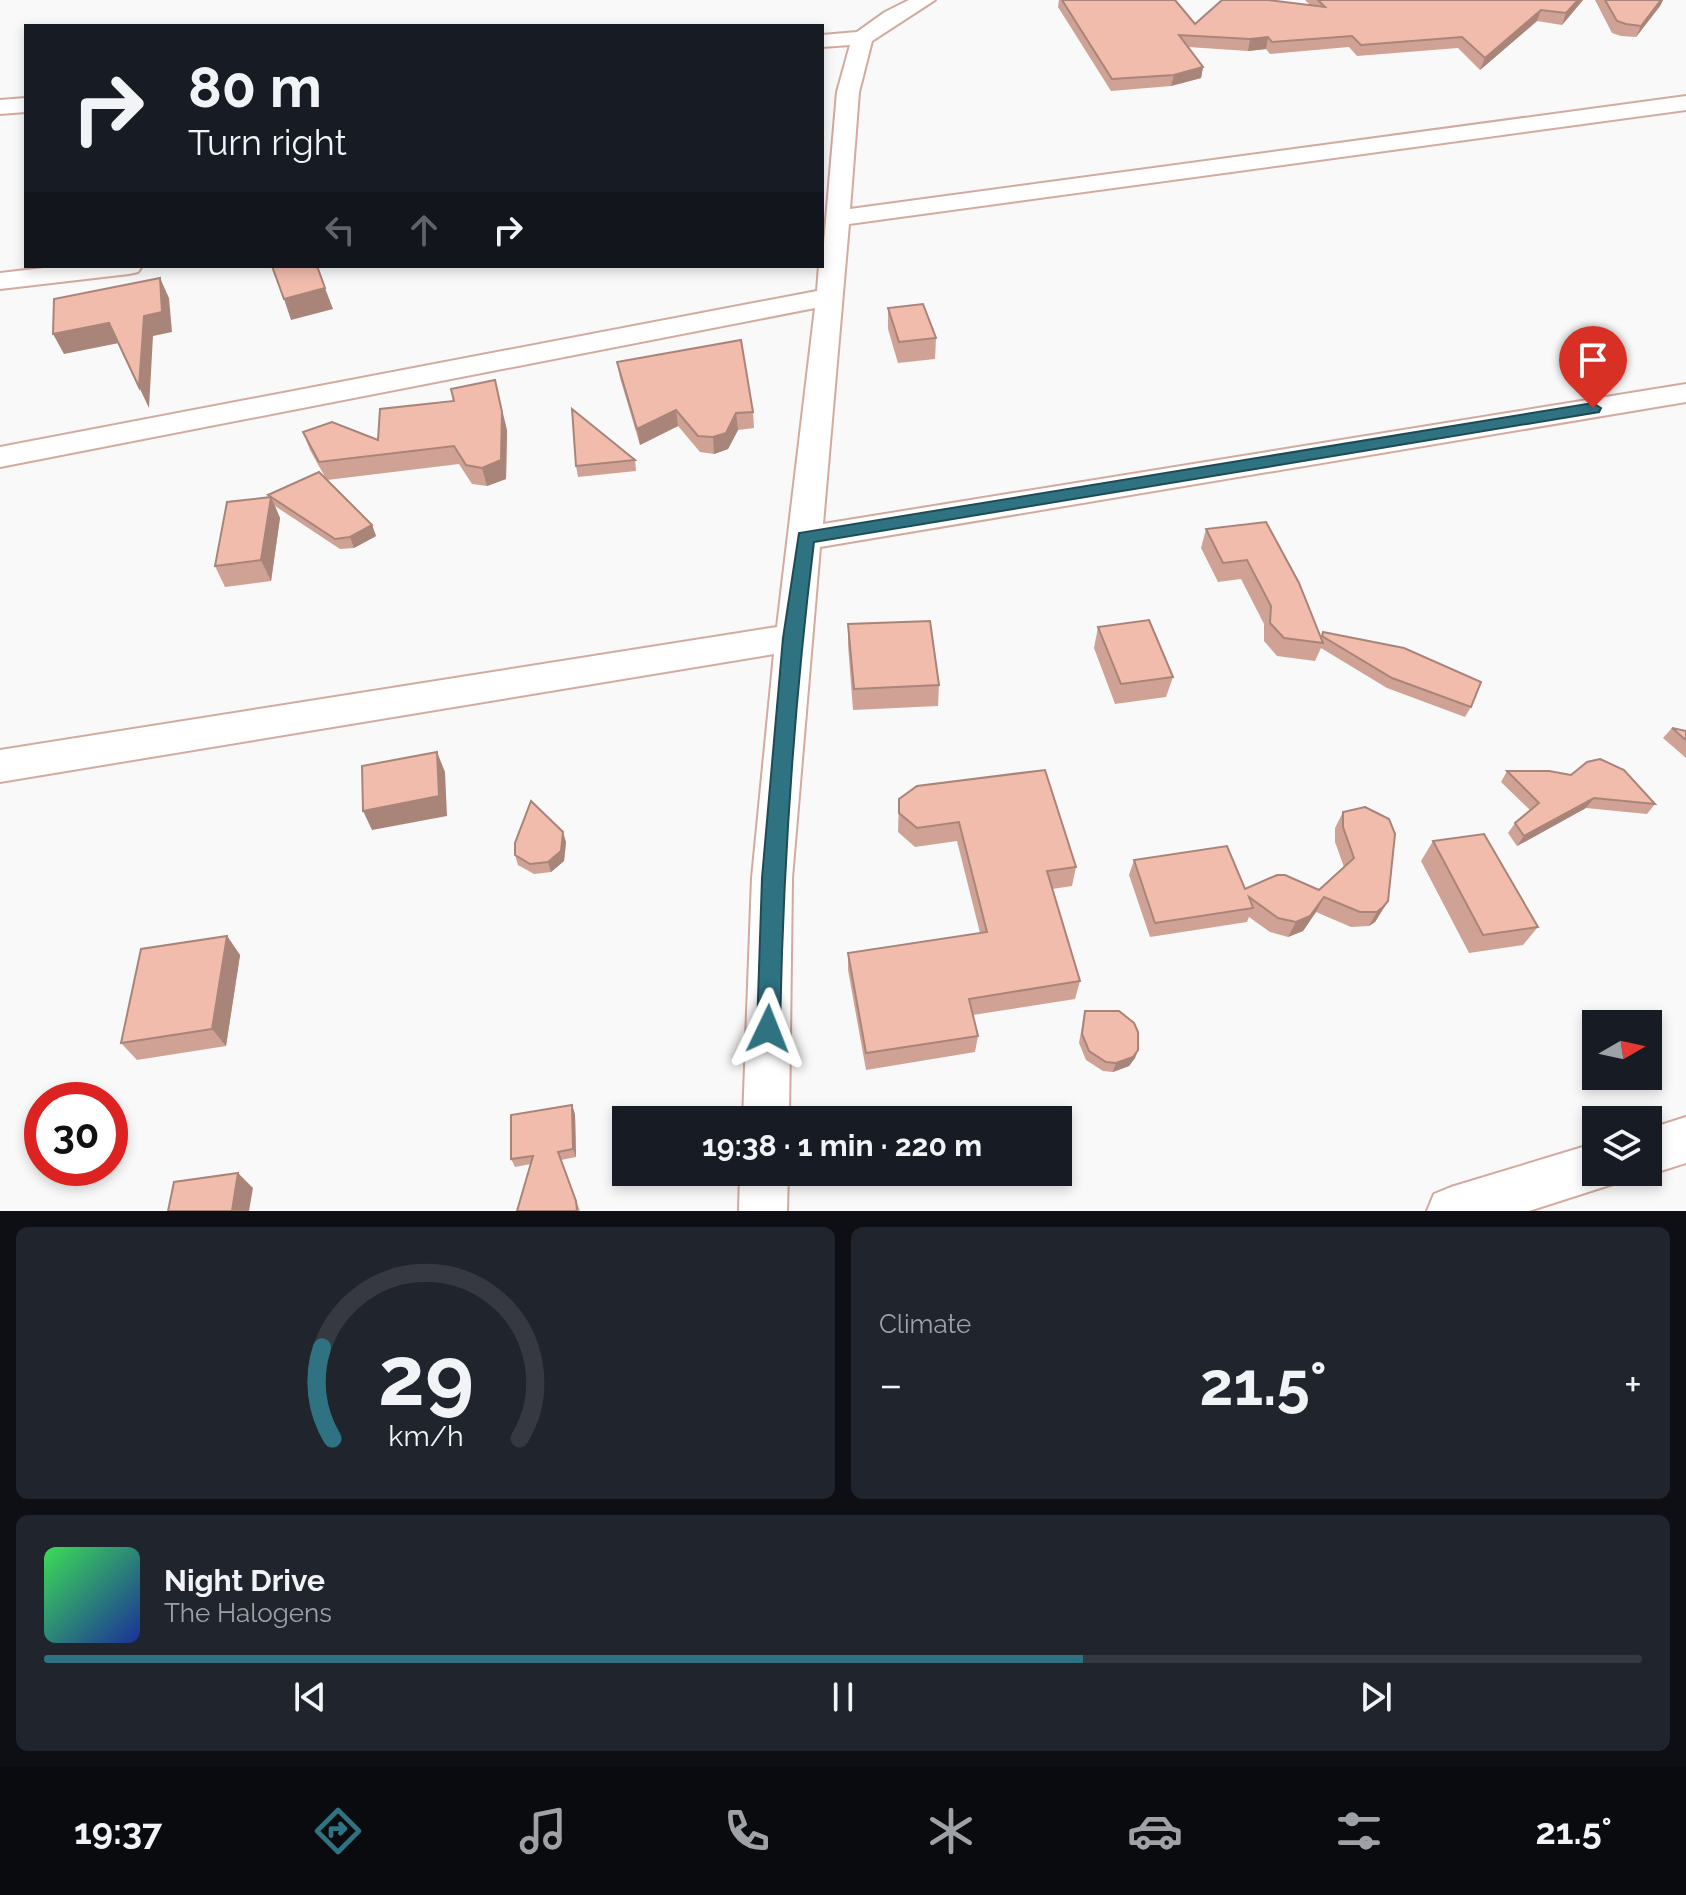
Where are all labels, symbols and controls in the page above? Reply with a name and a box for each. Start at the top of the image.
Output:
text: 80 m [188,54,322,120]
icon: right [56,56,160,160]
text: Turn right [188,121,347,163]
icon: left [318,208,362,252]
icon: ahead [402,208,446,252]
icon: right [486,208,530,252]
pin [1559,326,1627,408]
icon: arrive [1571,338,1615,382]
position arrow [726,987,810,1071]
north arrow [1582,1010,1662,1090]
map controls [1582,1010,1662,1186]
speed limit sign: 30 [24,1082,128,1186]
button: layers [1582,1106,1662,1186]
text: 19:38 · 1 min · 220 m [702,1128,982,1163]
text: Climate [879,1309,971,1339]
text: 29 [378,1327,473,1424]
text: 21.5° [1200,1349,1327,1419]
text: − [879,1359,903,1410]
text: + [1624,1359,1642,1410]
text: km/h [388,1419,463,1453]
text: Night Drive [164,1563,325,1598]
text: The Halogens [164,1598,332,1628]
icon: previous [288,1675,332,1719]
icon: pause [821,1675,865,1719]
icon: next [1354,1675,1398,1719]
icon: directions [310,1803,366,1859]
icon: music [515,1803,571,1859]
icon: phone [719,1803,775,1859]
icon: climate [923,1803,979,1859]
icon: car [1127,1803,1183,1859]
icon: filters [1331,1803,1387,1859]
text: 19:37 [74,1810,162,1852]
text: 21.5° [1535,1810,1612,1852]

